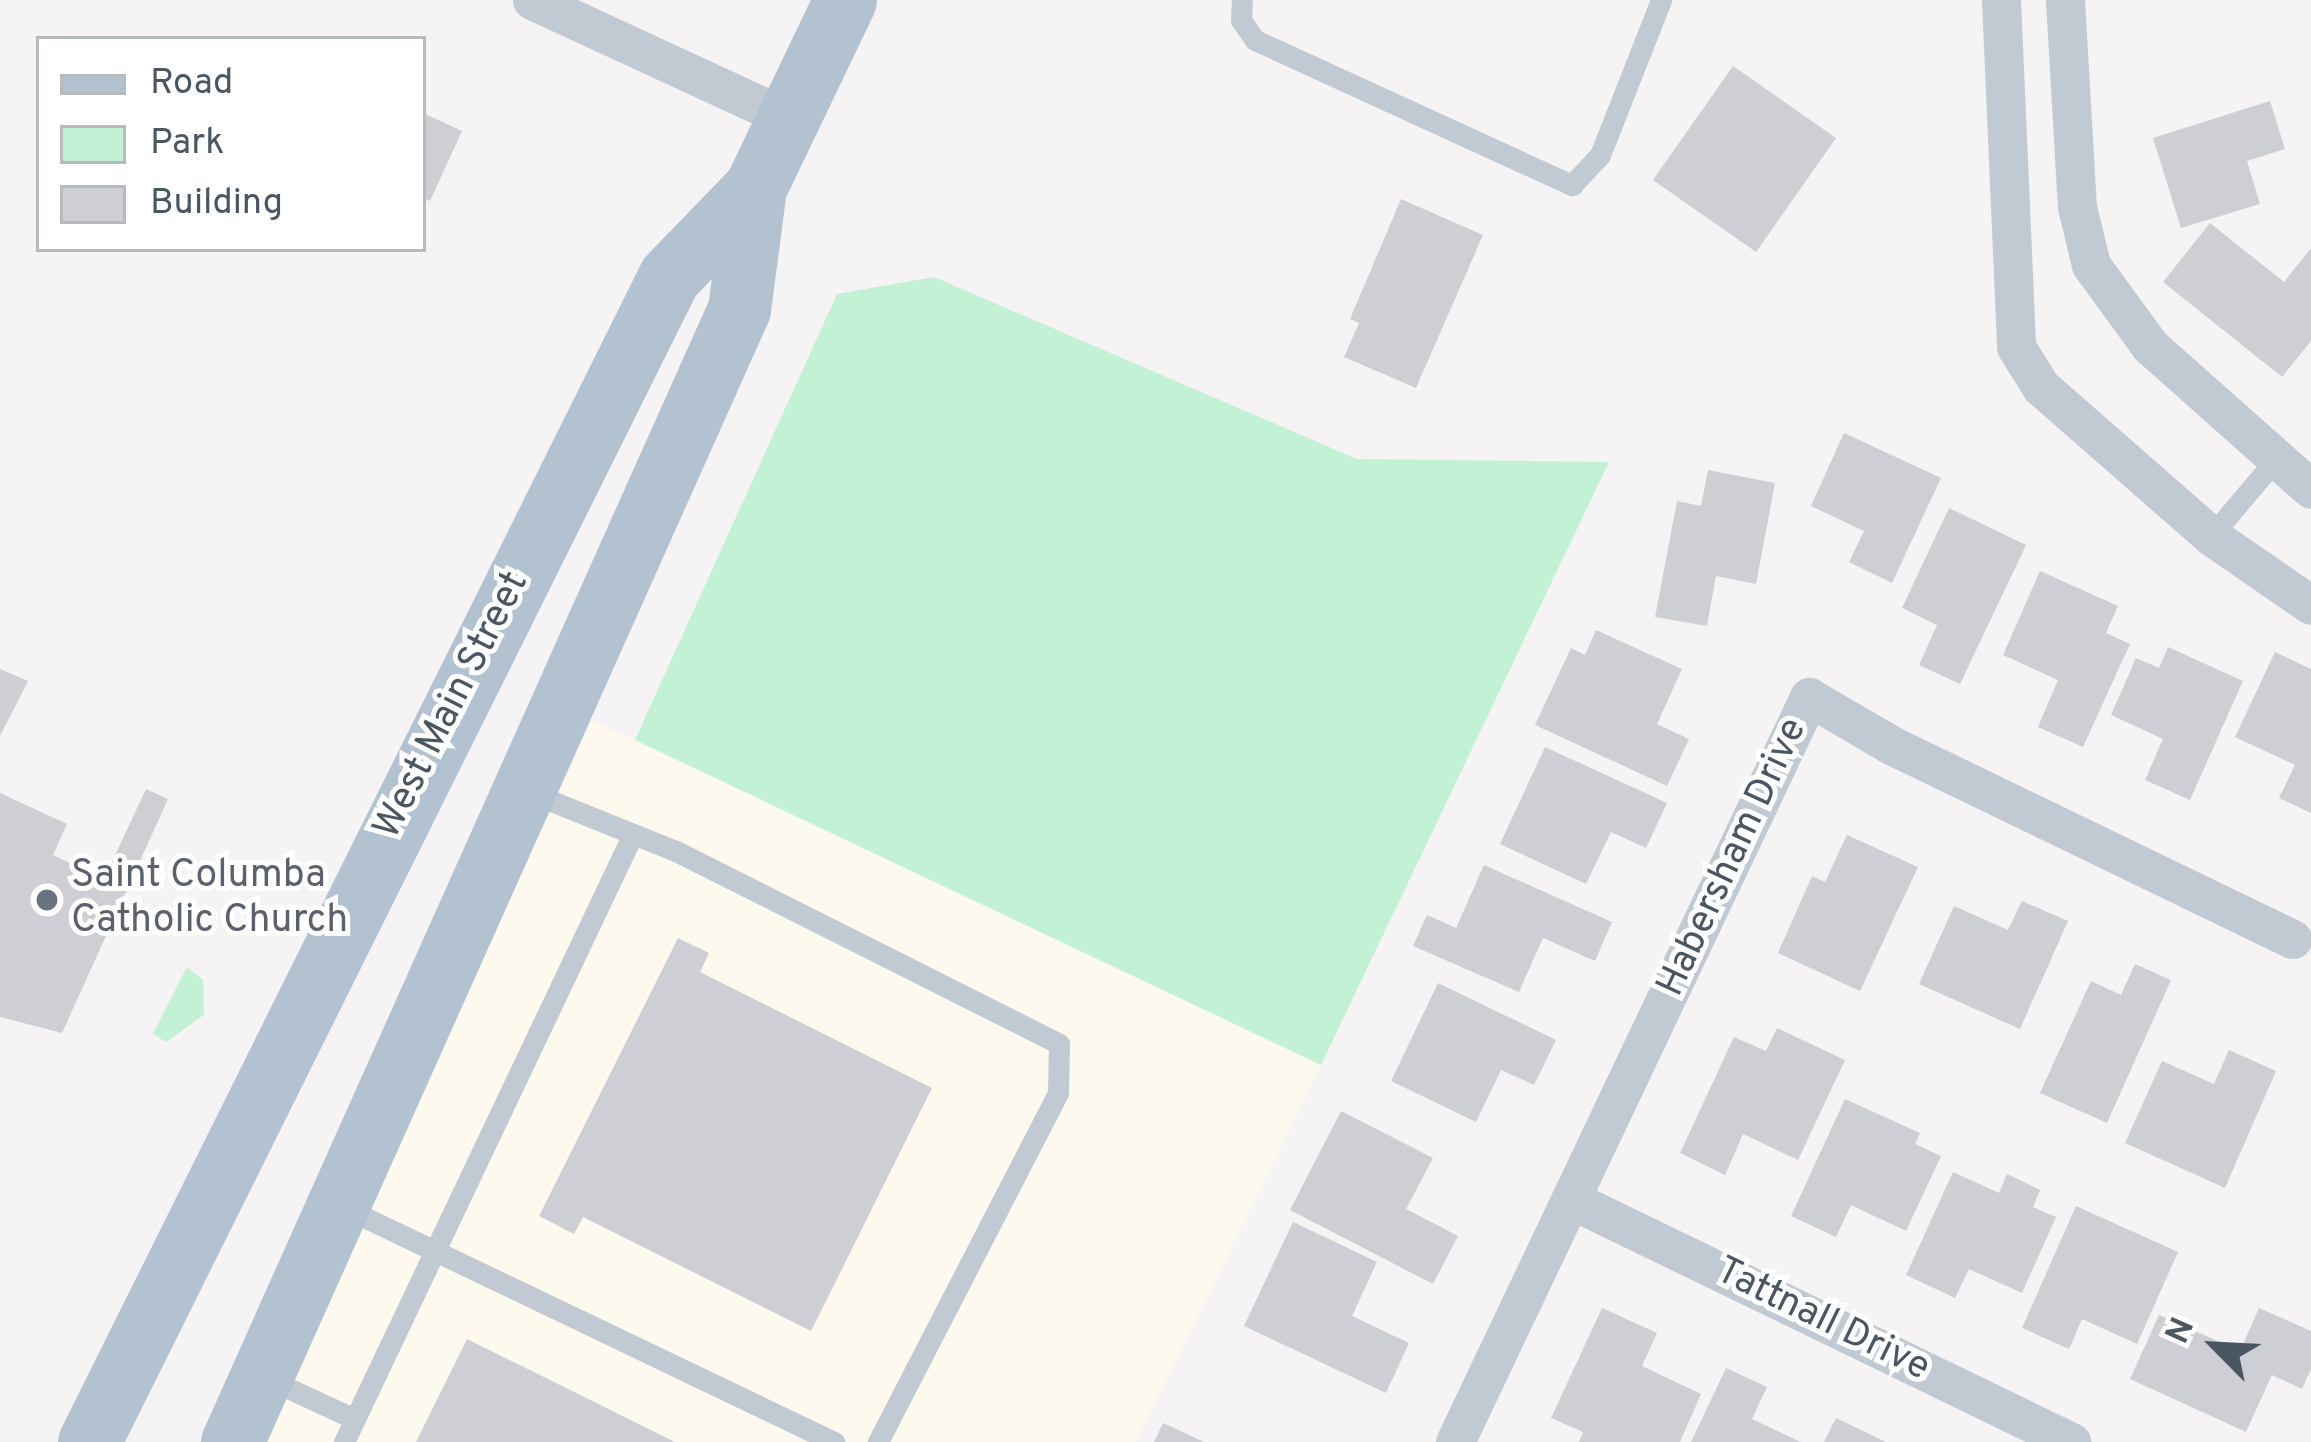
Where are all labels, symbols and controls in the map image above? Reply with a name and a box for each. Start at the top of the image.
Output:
legend [36,36,426,252]
text: Road [150,61,233,107]
text: Park [150,121,224,167]
text: Building [150,181,283,227]
street label: West Main Street [366,565,540,847]
street label: Habersham Drive [1649,712,1819,1004]
place label: Saint Columba Catholic Church [71,855,348,946]
marker: Saint Columba Catholic Church [34,887,60,913]
street label: Tattnall Drive [1707,1249,1937,1393]
north arrow [2155,1286,2275,1406]
text: N [2158,1312,2206,1351]

